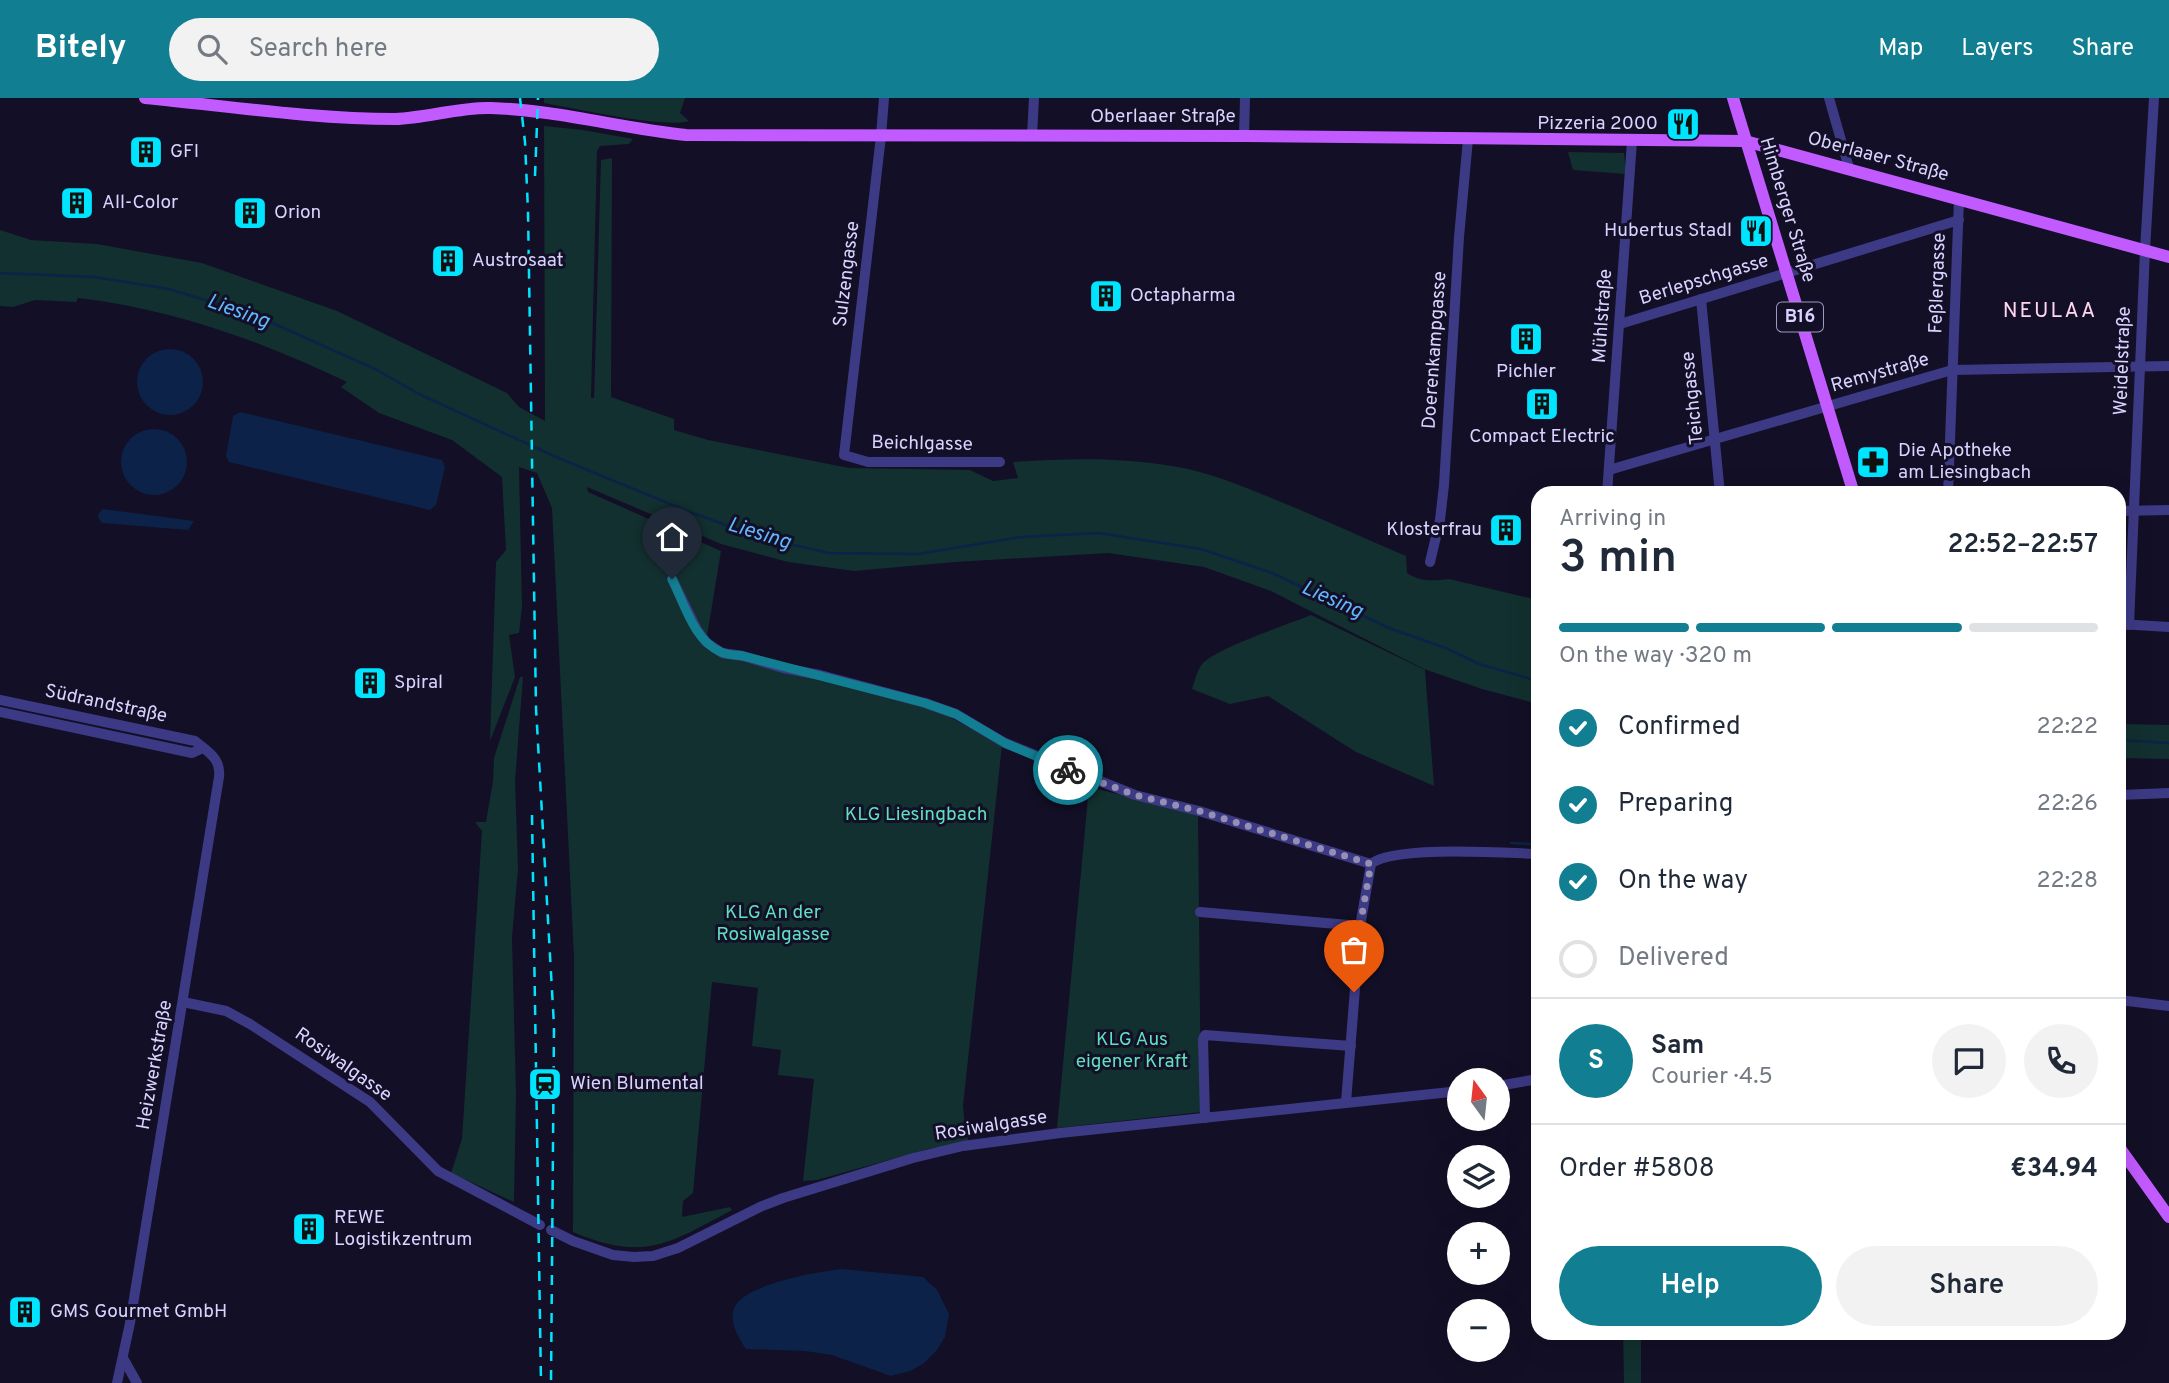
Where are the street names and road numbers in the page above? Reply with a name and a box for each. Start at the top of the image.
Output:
street label: Oberlaaer Straße [1090,105,1236,129]
street label: Oberlaaer Straße [1805,127,1951,187]
street label: Himberger Straße [1753,134,1821,286]
street label: Sulzengasse [829,220,865,328]
street label: Feßlergasse [1924,232,1952,334]
street label: Berlepschgasse [1636,249,1772,311]
street label: Mühlstraße [1588,268,1618,364]
street label: Doerenkampgasse [1418,270,1452,430]
road number: B16 [1777,302,1823,331]
street label: Weidelstraße [2109,306,2137,416]
street label: Remystraße [1828,348,1932,398]
street label: Teichgasse [1676,350,1710,446]
street label: Beichlgasse [871,431,973,457]
street label: Südrandstraße [43,679,169,729]
street label: Heizwerkstraße [132,998,178,1132]
street label: Rosiwalgasse [290,1023,396,1107]
street label: Rosiwalgasse [933,1105,1049,1147]

